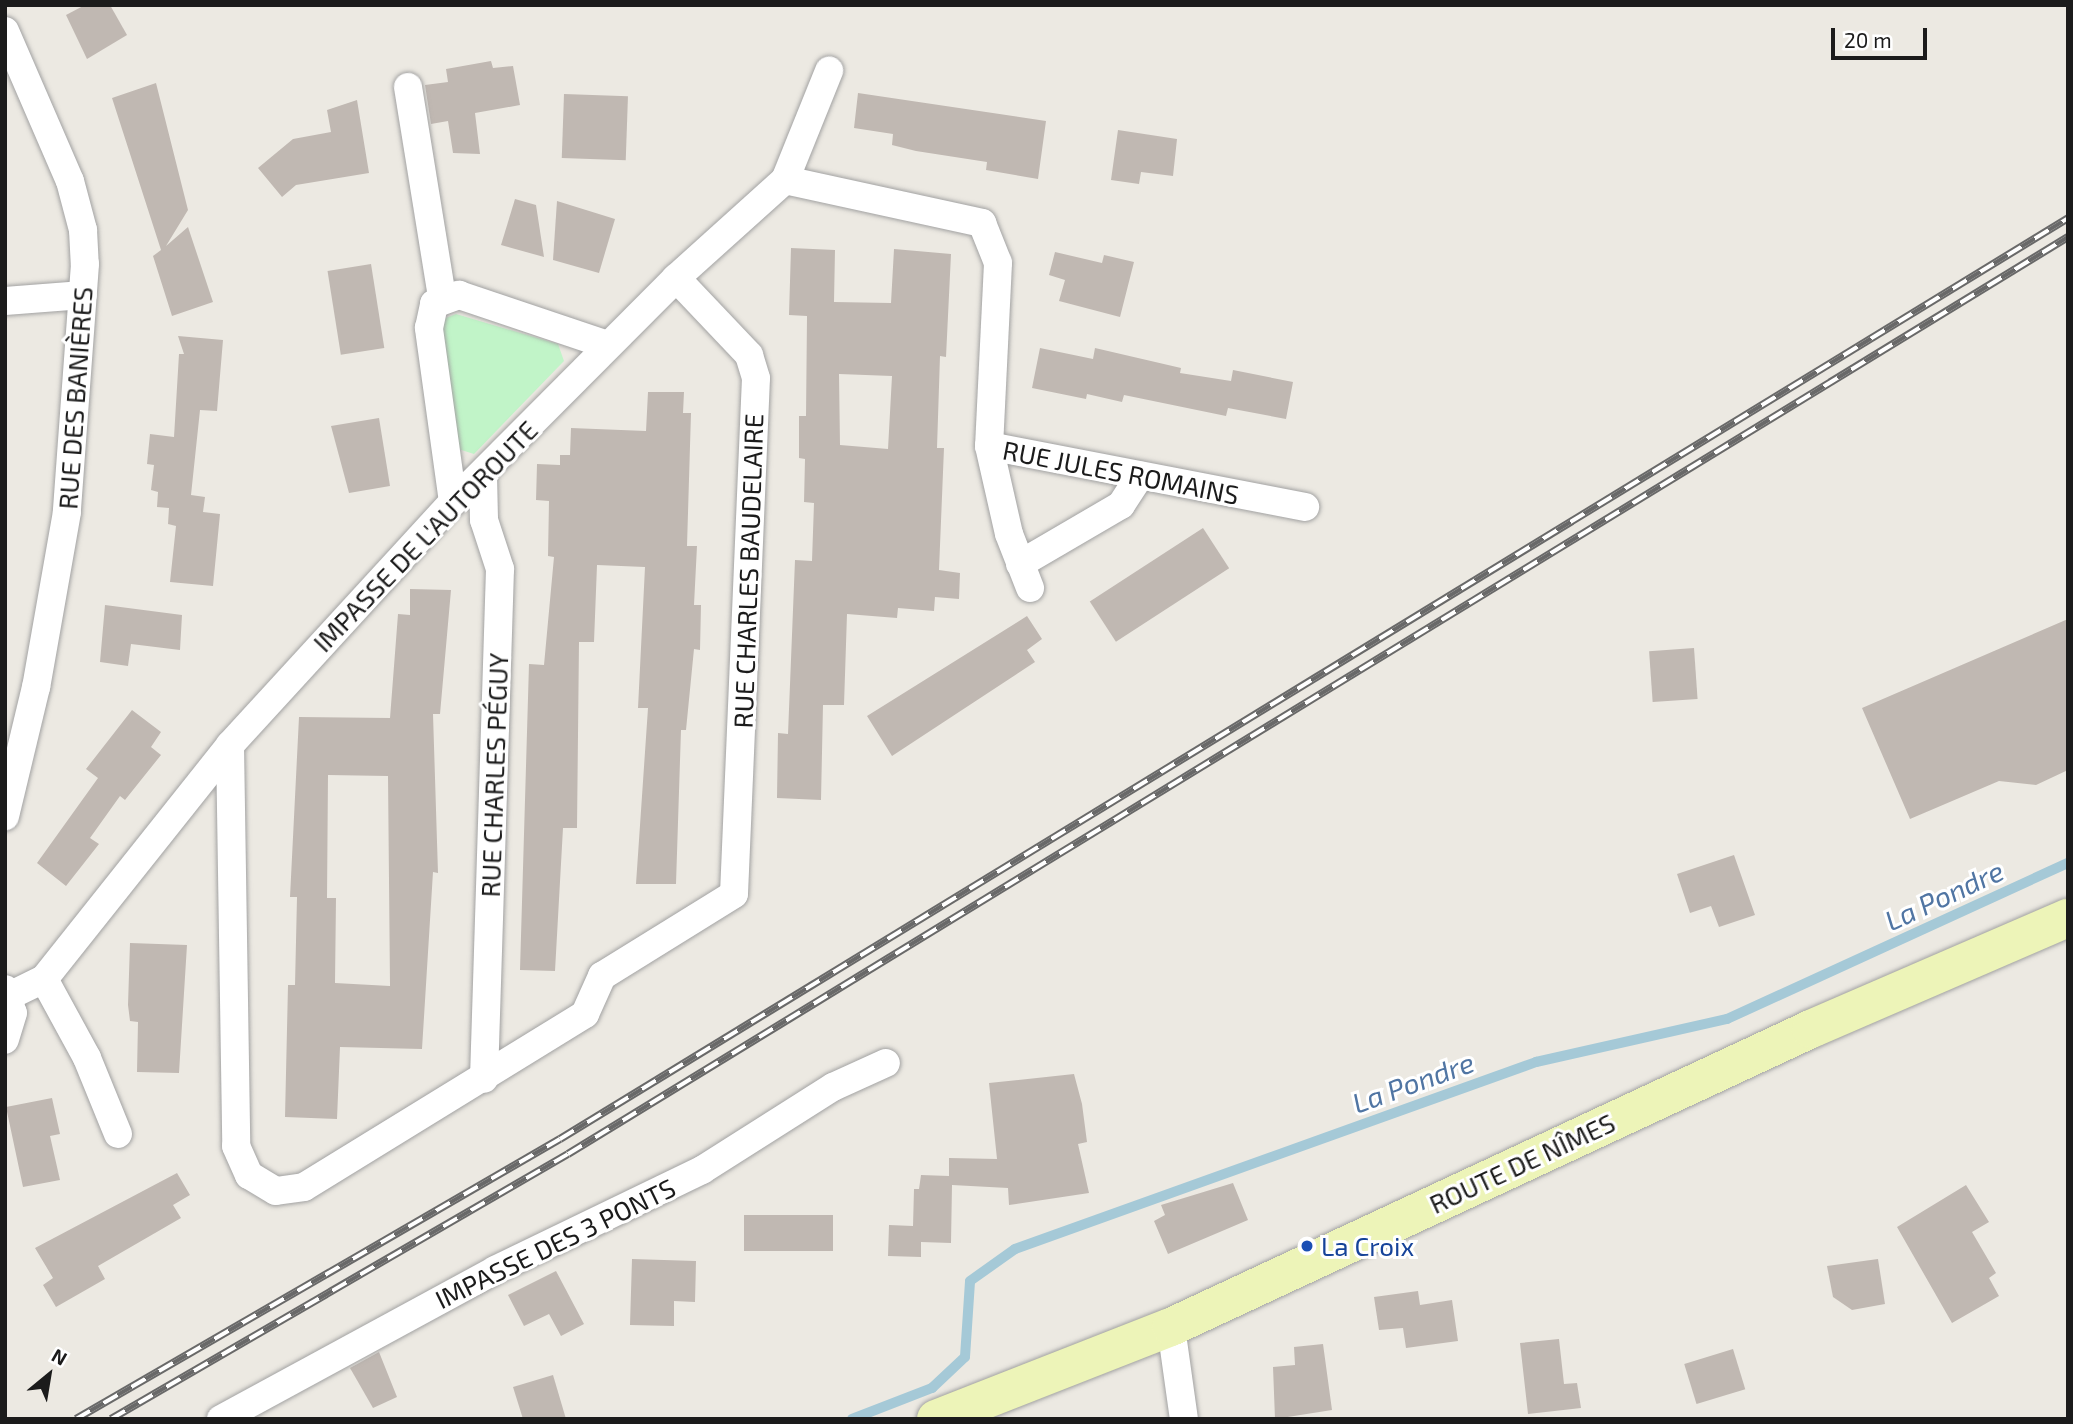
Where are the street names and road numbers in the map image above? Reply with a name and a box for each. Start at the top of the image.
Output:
street label: RUE DES BANIÈRES [52,286,98,510]
street label: RUE CHARLES BAUDELAIRE [727,413,769,729]
street label: IMPASSE DE L'AUTOROUTE [306,414,544,658]
street label: RUE JULES ROMAINS [1000,434,1242,510]
street label: RUE CHARLES PÉGUY [474,652,514,898]
street label: ROUTE DE NÎMES [1424,1106,1620,1220]
street label: IMPASSE DES 3 PONTS [430,1171,680,1315]

